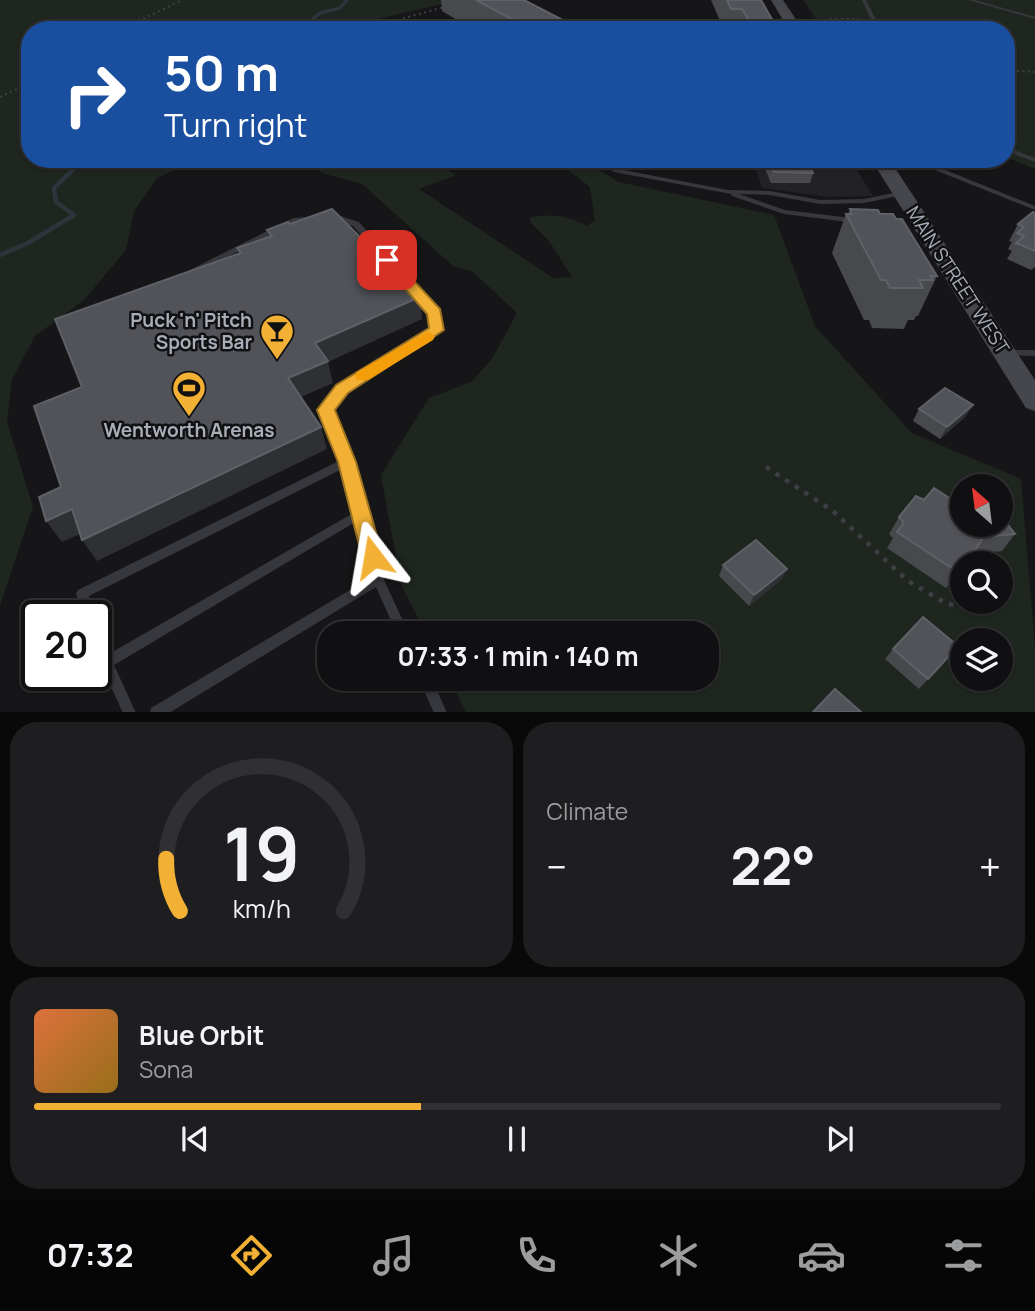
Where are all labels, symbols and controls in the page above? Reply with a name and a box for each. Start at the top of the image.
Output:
text: 50 m [164,39,279,106]
icon: right [49,49,140,140]
text: Turn right [164,103,307,147]
street label: MAIN STREET WEST [900,201,1016,360]
pin [357,230,417,290]
icon: arrive [368,241,406,279]
place label: Puck 'n' Pitch Sports Bar [130,307,252,355]
bar icon: Puck 'n' Pitch Sports Bar [258,312,296,361]
sports icon: Wentworth Arenas [170,369,208,418]
place label: Wentworth Arenas [103,417,275,443]
north arrow [950,474,1013,537]
map controls [950,474,1013,691]
position arrow [336,520,410,594]
button: search [950,551,1013,614]
speed limit sign: 20 [21,600,112,691]
button: layers [950,628,1013,691]
text: 07:33 · 1 min · 140 m [397,638,639,674]
text: Climate [547,795,628,827]
text: 19 [223,803,300,903]
text: 22° [730,830,816,901]
text: − [547,840,567,892]
text: + [979,840,1001,892]
text: km/h [232,890,290,925]
text: Blue Orbit [139,1017,264,1053]
text: Sona [139,1053,193,1085]
icon: previous [176,1120,214,1158]
icon: pause [498,1120,536,1158]
icon: next [821,1120,859,1158]
icon: directions [227,1231,276,1280]
icon: music [369,1231,418,1280]
icon: phone [512,1231,561,1280]
icon: climate [654,1231,703,1280]
icon: car [797,1231,846,1280]
icon: filters [939,1231,988,1280]
text: 07:32 [47,1233,133,1277]

